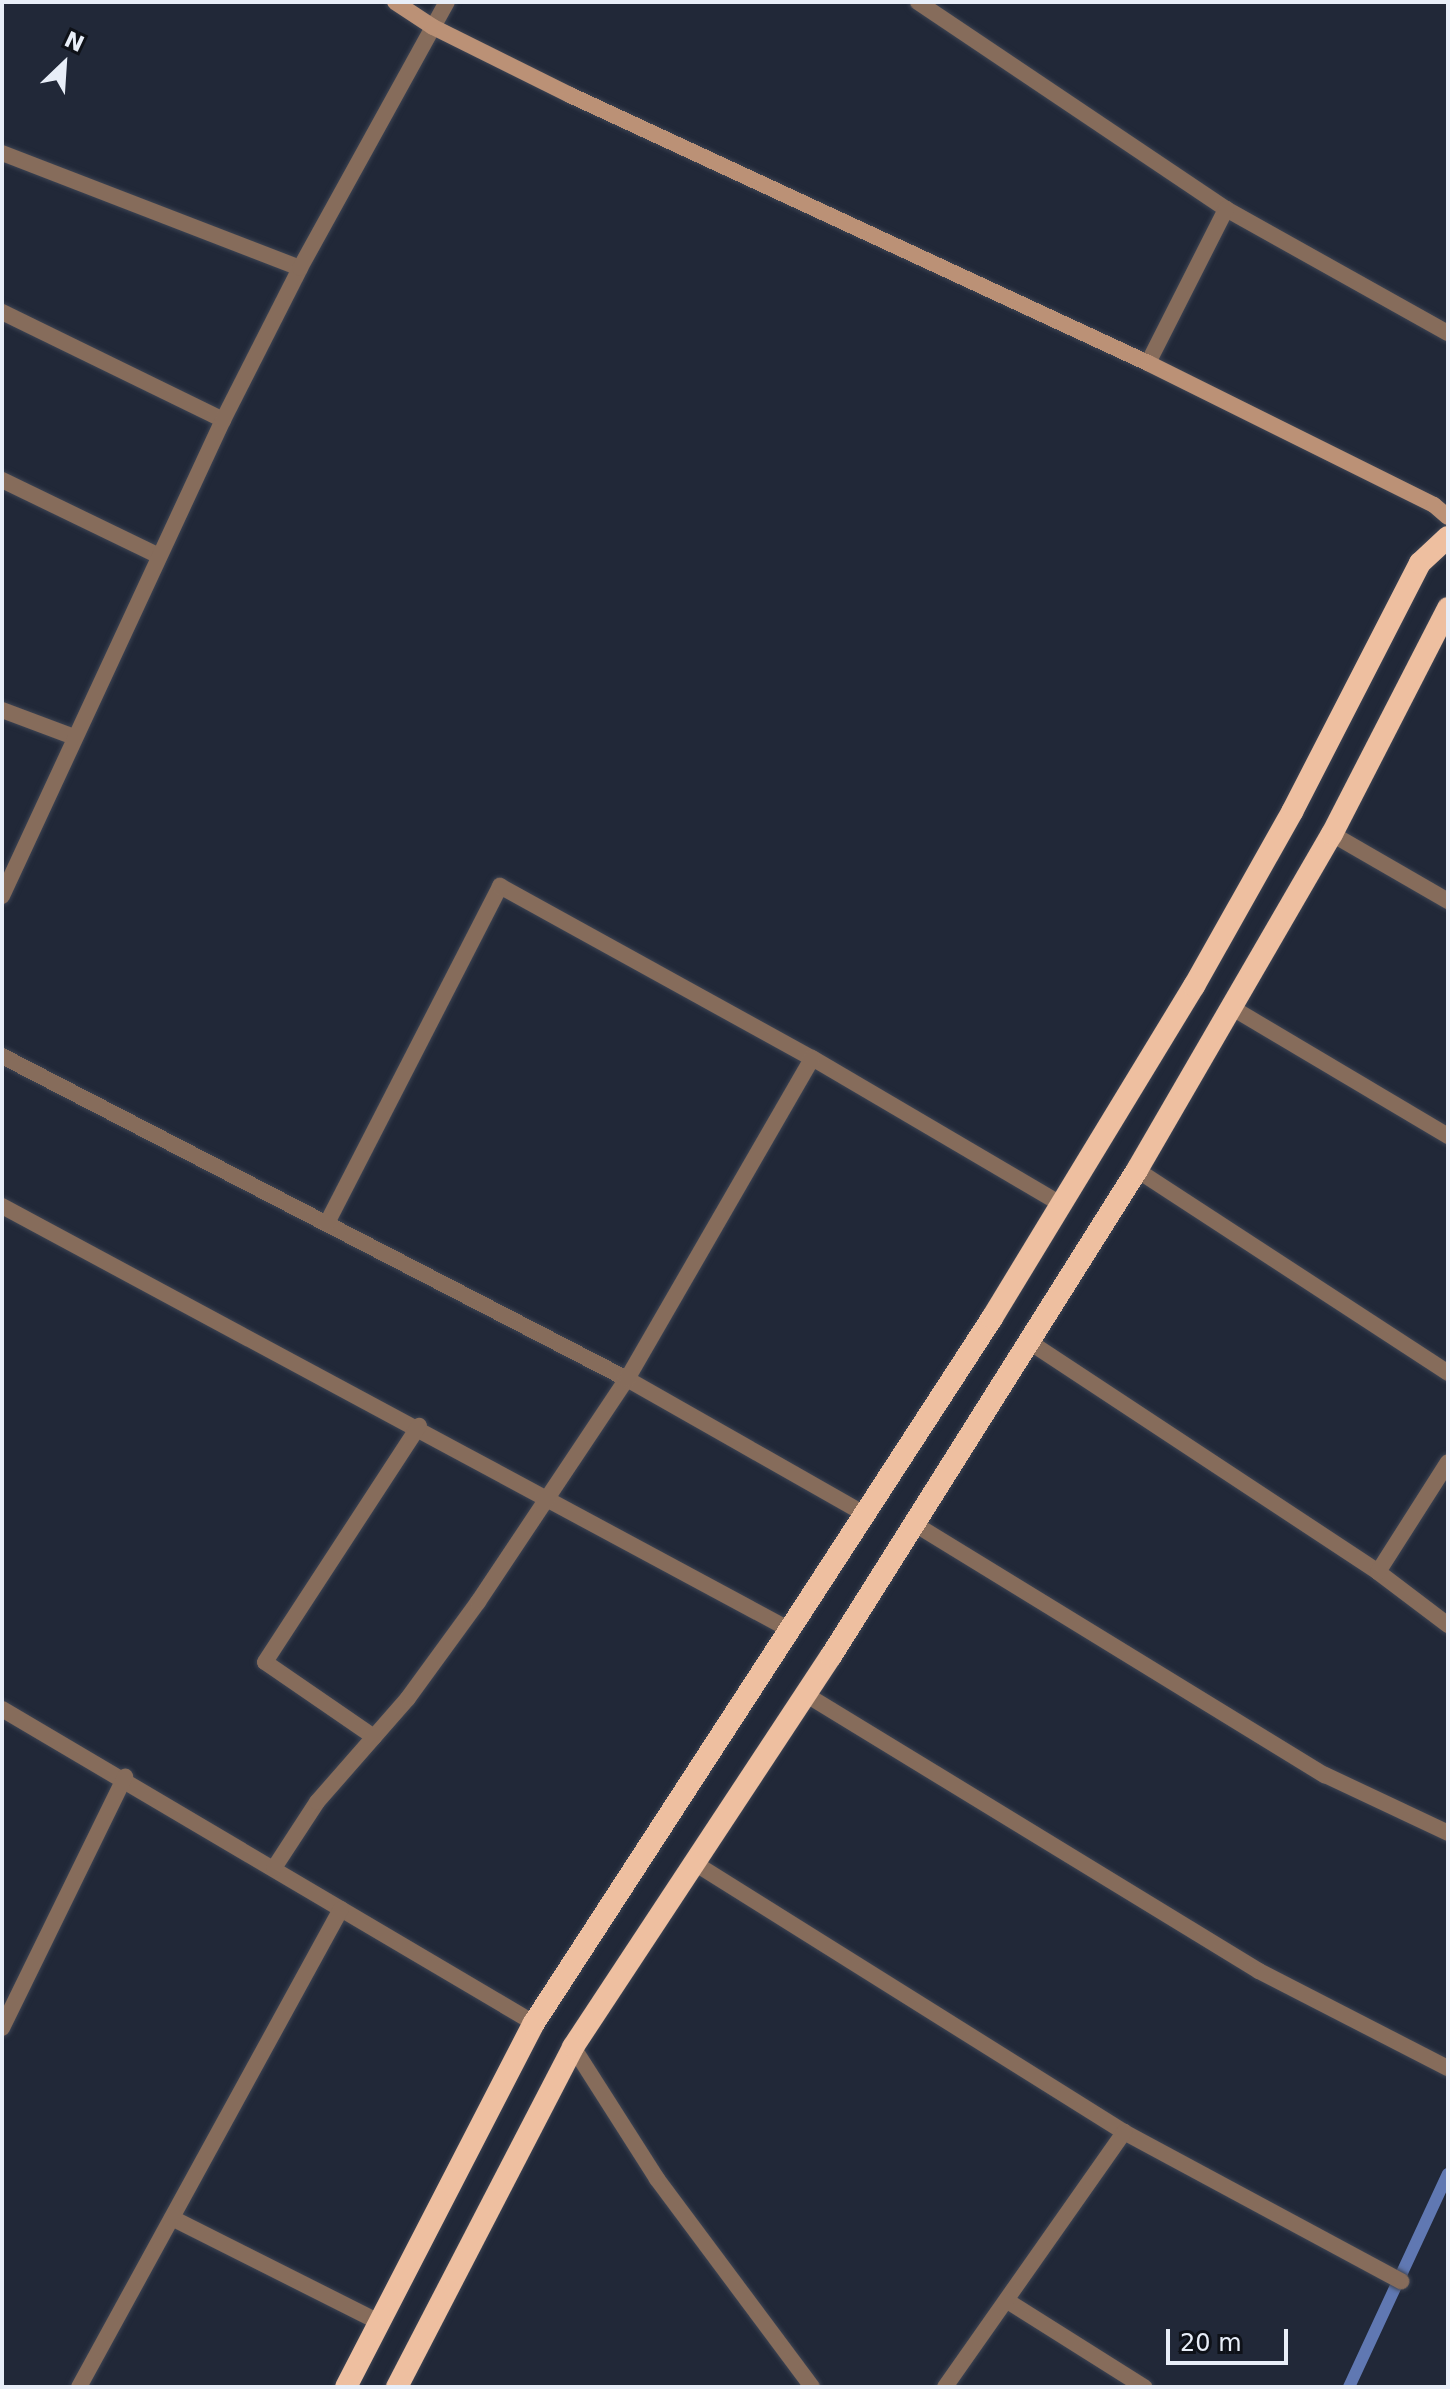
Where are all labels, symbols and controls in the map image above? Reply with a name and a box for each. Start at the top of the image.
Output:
north arrow [24,24,104,104]
text: N [61,27,88,57]
scale bar [1170,2313,1292,2363]
text: 20 m [1180,2329,1242,2357]

